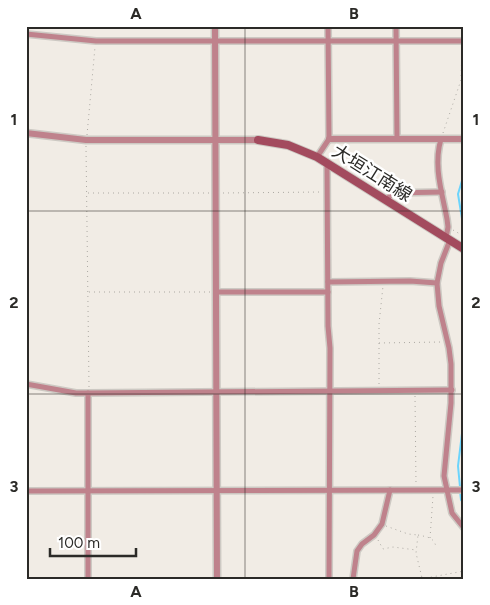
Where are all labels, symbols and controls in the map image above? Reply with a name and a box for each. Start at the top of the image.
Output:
text: A [130,4,142,23]
text: B [349,4,359,23]
text: 1 [11,110,17,129]
text: 1 [473,110,479,129]
street label: 大垣江南線 [328,140,416,206]
text: 2 [9,293,19,312]
text: 2 [471,293,481,312]
text: 3 [10,477,19,496]
text: 3 [472,477,481,496]
scale bar [50,525,136,557]
text: 100 m [58,534,100,552]
text: A [130,582,142,601]
text: B [349,582,359,601]

